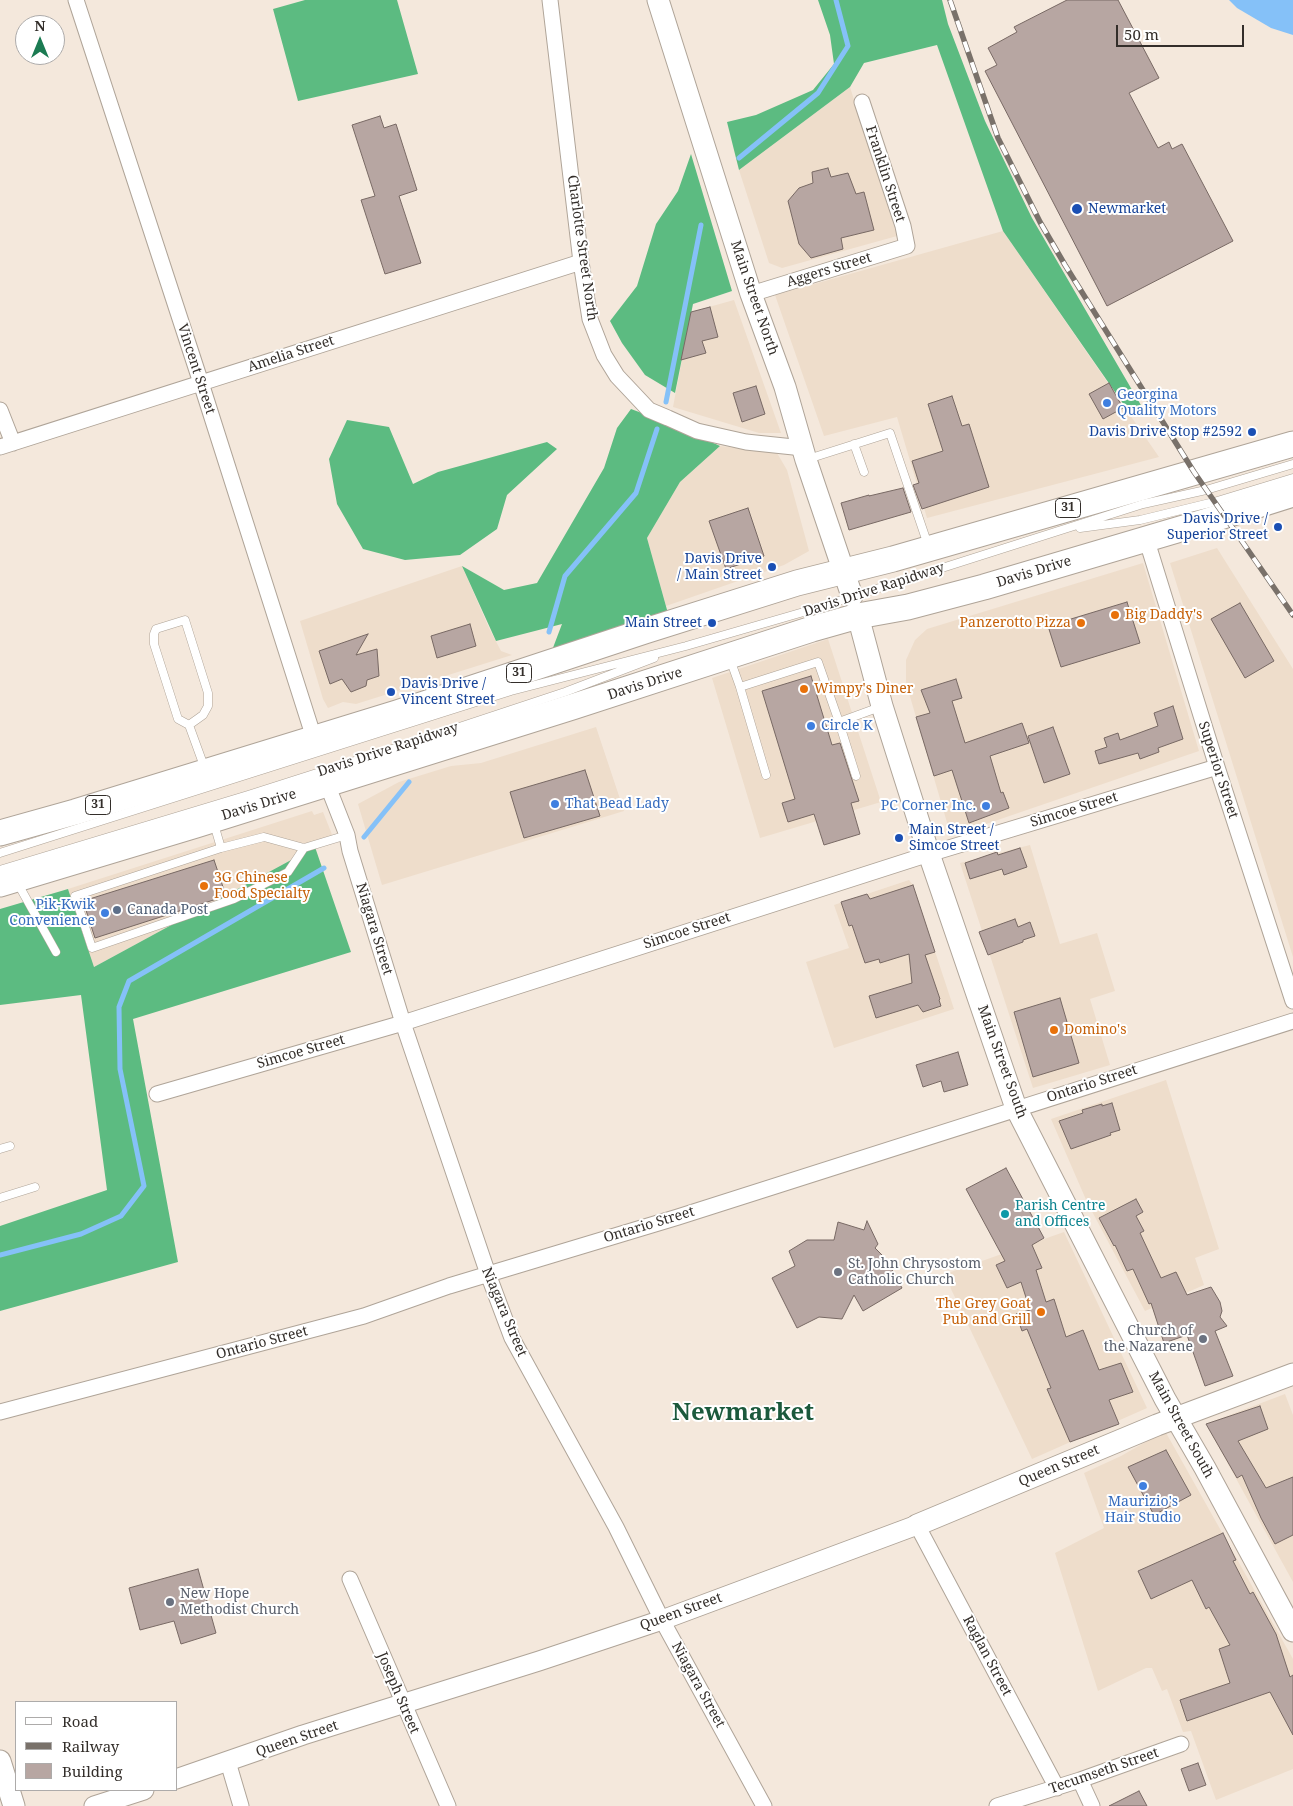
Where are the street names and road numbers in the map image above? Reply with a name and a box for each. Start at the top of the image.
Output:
street label: Franklin Street [862,124,908,224]
street label: Charlotte Street North [563,174,601,322]
street label: Main Street North [727,239,781,357]
street label: Aggers Street [785,249,873,291]
street label: Vincent Street [173,322,219,416]
street label: Amelia Street [246,332,336,376]
road number: 31 [1056,498,1080,518]
street label: Davis Drive [995,553,1073,591]
street label: Davis Drive Rapidway [801,559,947,621]
road number: 31 [506,664,532,682]
street label: Davis Drive [606,664,684,704]
street label: Davis Drive Rapidway [315,719,461,781]
street label: Superior Street [1194,719,1242,821]
street label: Davis Drive [220,786,298,824]
street label: Simcoe Street [1028,789,1120,831]
road number: 31 [86,796,110,814]
street label: Niagara Street [352,881,396,977]
street label: Simcoe Street [641,909,733,953]
street label: Main Street South [974,1003,1030,1121]
street label: Simcoe Street [255,1031,347,1073]
street label: Ontario Street [1045,1061,1139,1107]
street label: Ontario Street [602,1203,696,1247]
street label: Niagara Street [478,1265,530,1359]
street label: Ontario Street [214,1323,310,1363]
street label: Main Street South [1145,1369,1217,1481]
street label: Queen Street [1016,1441,1102,1491]
street label: Queen Street [638,1589,724,1635]
street label: Raglan Street [959,1613,1015,1699]
street label: Niagara Street [668,1639,728,1731]
street label: Joseph Street [373,1650,423,1736]
street label: Queen Street [254,1717,340,1761]
street label: Tecumseth Street [1047,1744,1161,1798]

